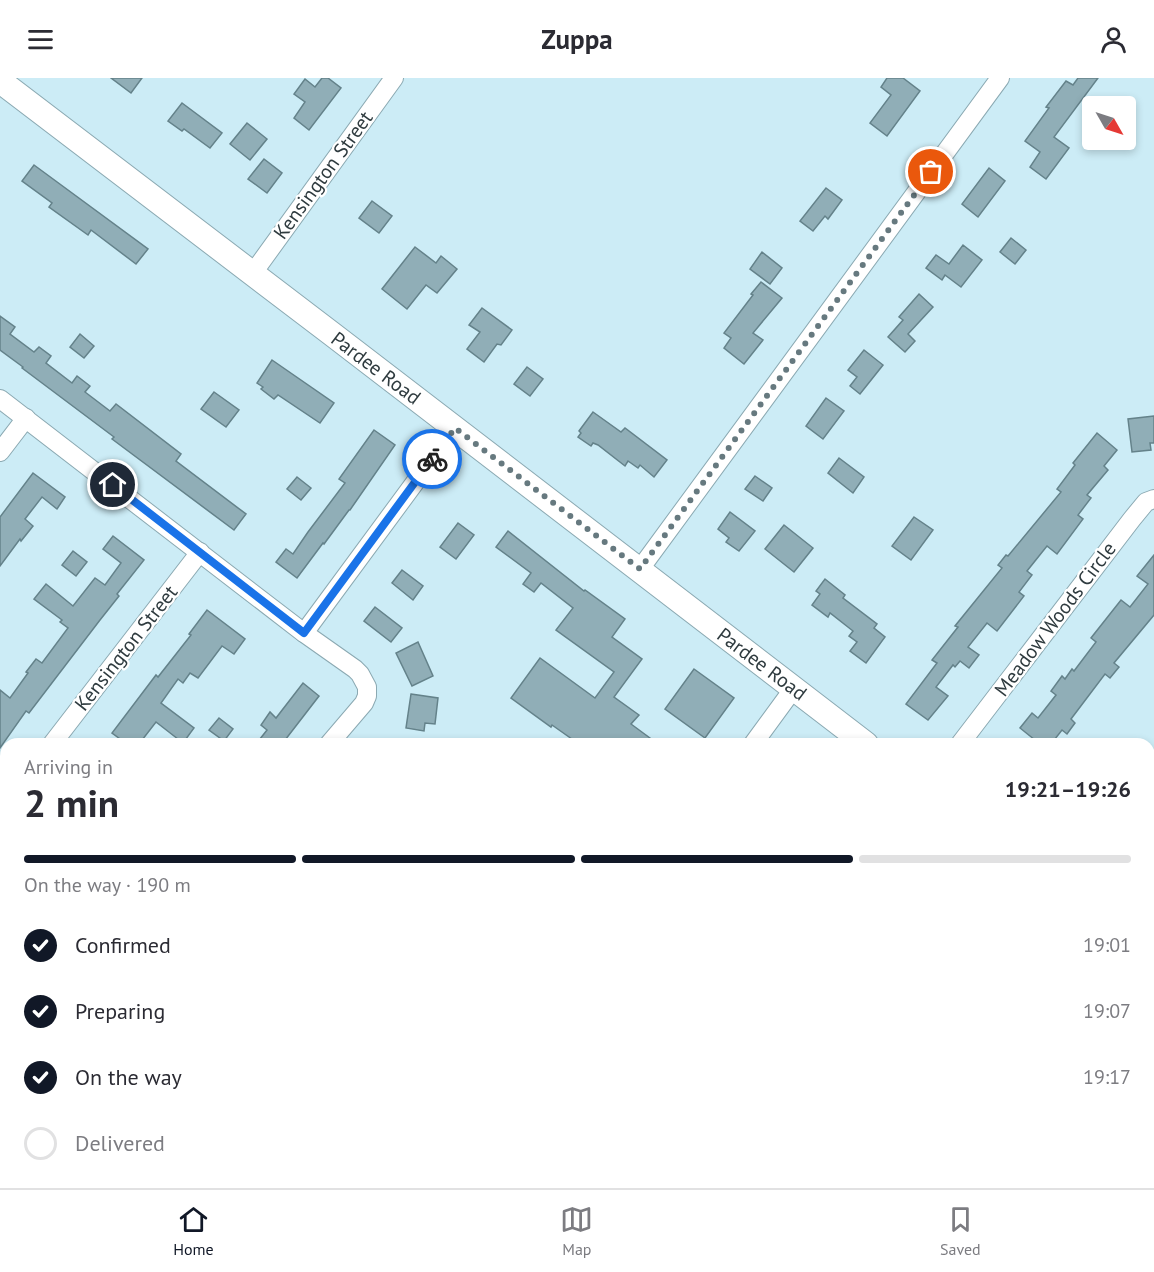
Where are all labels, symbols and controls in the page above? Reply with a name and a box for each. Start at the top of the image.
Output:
text: Zuppa [541,22,613,56]
icon: menu [24,23,57,56]
icon: person [1097,23,1130,56]
north arrow [1082,96,1136,150]
map controls [1082,96,1136,150]
street label: Kensington Street [268,106,378,244]
pin [905,146,956,197]
icon: bag [914,155,947,188]
street label: Pardee Road [326,326,426,410]
courier [402,429,462,489]
icon: bike [416,443,449,476]
pin [87,459,138,510]
icon: home [96,468,129,501]
street label: Meadow Woods Circle [988,537,1122,701]
street label: Kensington Street [69,580,183,716]
street label: Pardee Road [712,622,812,706]
text: Arriving in [24,754,113,780]
text: 19:21–19:26 [1005,775,1131,803]
text: 2 min [24,777,119,828]
text: On the way · 190 m [24,872,191,898]
icon: check [24,929,57,962]
text: Confirmed [75,931,171,959]
text: 19:01 [1083,932,1131,958]
icon: check [24,995,57,1028]
text: Preparing [75,997,165,1025]
text: 19:07 [1083,998,1131,1024]
icon: check [24,1061,57,1094]
text: On the way [75,1063,182,1091]
text: 19:17 [1083,1064,1131,1090]
text: Delivered [75,1129,165,1157]
tab: Home [173,1203,214,1259]
tab: Map [560,1203,593,1259]
tab: Saved [940,1203,981,1259]

